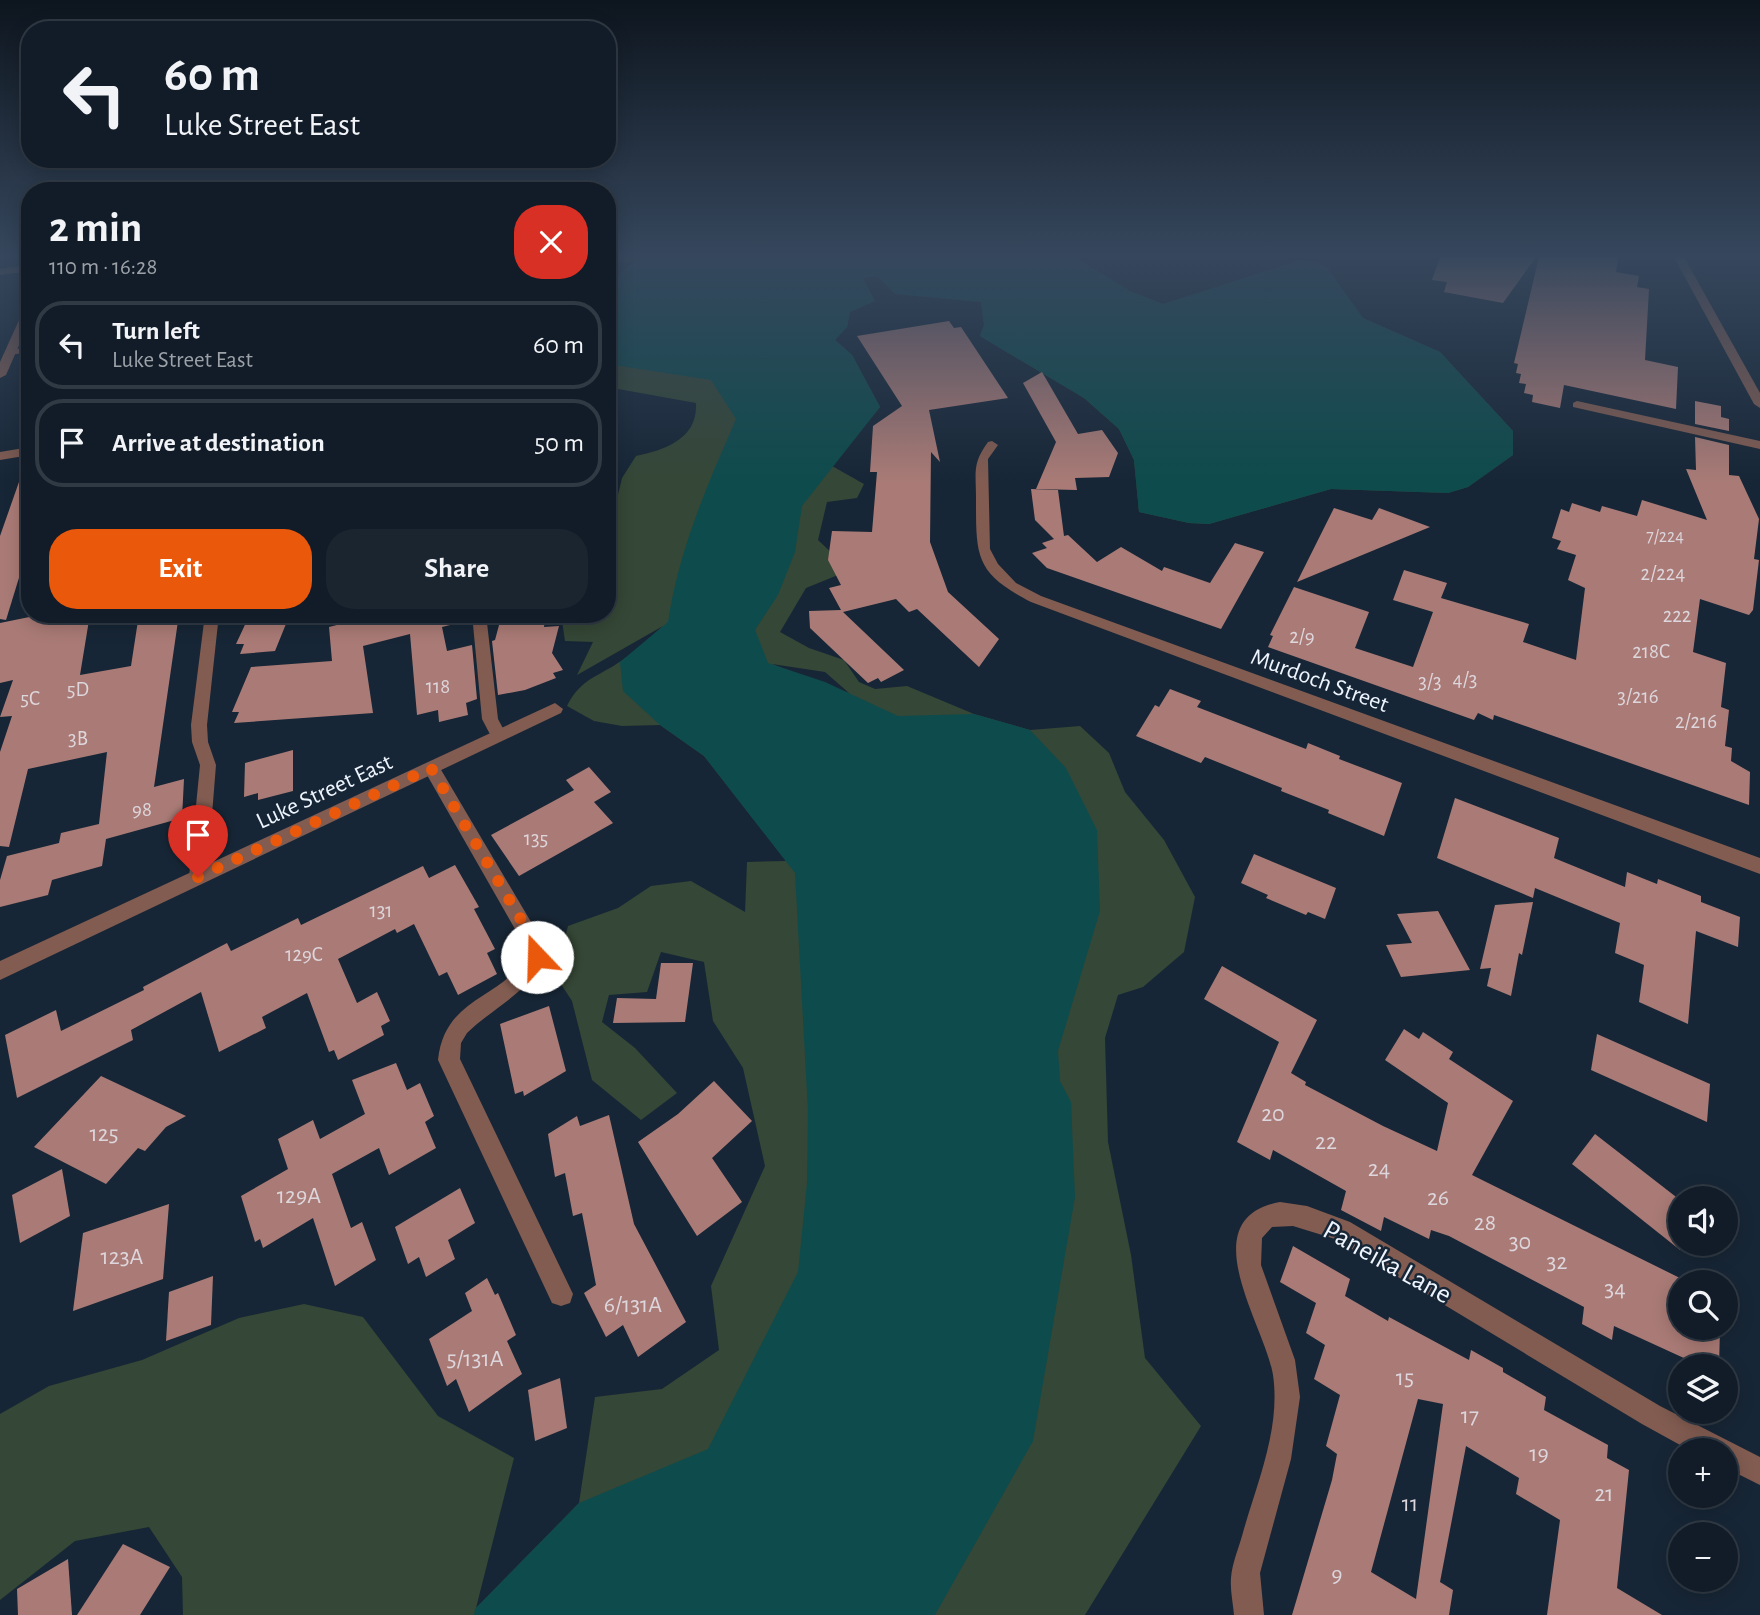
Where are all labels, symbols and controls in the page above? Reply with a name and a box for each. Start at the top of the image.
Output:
icon: left [49,49,140,140]
text: 60 m [164,51,260,100]
text: Luke Street East [164,109,360,141]
button: close [514,205,588,279]
text: 2 min [49,207,142,249]
text: 110 m · 16:28 [49,256,157,279]
text: Turn left [112,318,200,344]
icon: left [53,326,91,364]
text: 60 m [533,332,584,358]
text: Luke Street East [112,349,253,372]
icon: arrive [53,424,91,462]
text: Arrive at destination [112,430,325,456]
text: 50 m [534,430,584,456]
house number: 7/224 [1646,528,1684,546]
button: Exit [49,529,312,609]
button: Share [326,529,588,609]
house number: 2/224 [1641,563,1685,584]
house number: 222 [1663,605,1691,626]
house number: 2/9 [1289,626,1315,647]
house number: 218C [1632,641,1670,662]
street label: Murdoch Street [1248,645,1392,717]
house number: 4/3 [1453,669,1477,690]
house number: 3/3 [1418,671,1442,692]
house number: 118 [426,676,450,697]
house number: 5D [67,679,89,700]
house number: 3/216 [1617,686,1659,707]
house number: 5C [20,688,40,709]
house number: 2/216 [1675,711,1717,732]
house number: 3B [68,728,88,749]
street label: Luke Street East [253,750,396,834]
house number: 98 [132,799,152,820]
pin [168,805,228,877]
icon: arrive [179,816,217,854]
house number: 135 [524,828,548,849]
house number: 131 [369,900,393,921]
position arrow [500,920,574,994]
house number: 129C [285,944,323,965]
house number: 20 [1261,1102,1285,1126]
house number: 125 [89,1122,119,1146]
house number: 22 [1315,1130,1337,1154]
house number: 24 [1368,1157,1390,1181]
house number: 129A [277,1184,321,1208]
house number: 26 [1427,1186,1449,1210]
map controls [1668,1186,1738,1592]
button: sound [1668,1186,1738,1256]
house number: 28 [1474,1211,1496,1235]
street label: Paneika Lane [1318,1216,1456,1309]
house number: 30 [1509,1230,1531,1254]
house number: 123A [101,1245,144,1269]
house number: 32 [1547,1250,1567,1274]
button: search [1668,1270,1738,1340]
house number: 34 [1604,1277,1626,1301]
house number: 6/131A [604,1293,662,1317]
house number: 5/131A [446,1347,504,1371]
button: layers [1668,1354,1738,1424]
house number: 15 [1396,1366,1414,1390]
house number: 17 [1461,1404,1479,1428]
button: + [1668,1438,1738,1508]
house number: 19 [1529,1442,1549,1466]
house number: 21 [1594,1482,1614,1506]
house number: 11 [1402,1492,1418,1516]
button: − [1668,1522,1738,1592]
house number: 9 [1331,1563,1343,1587]

